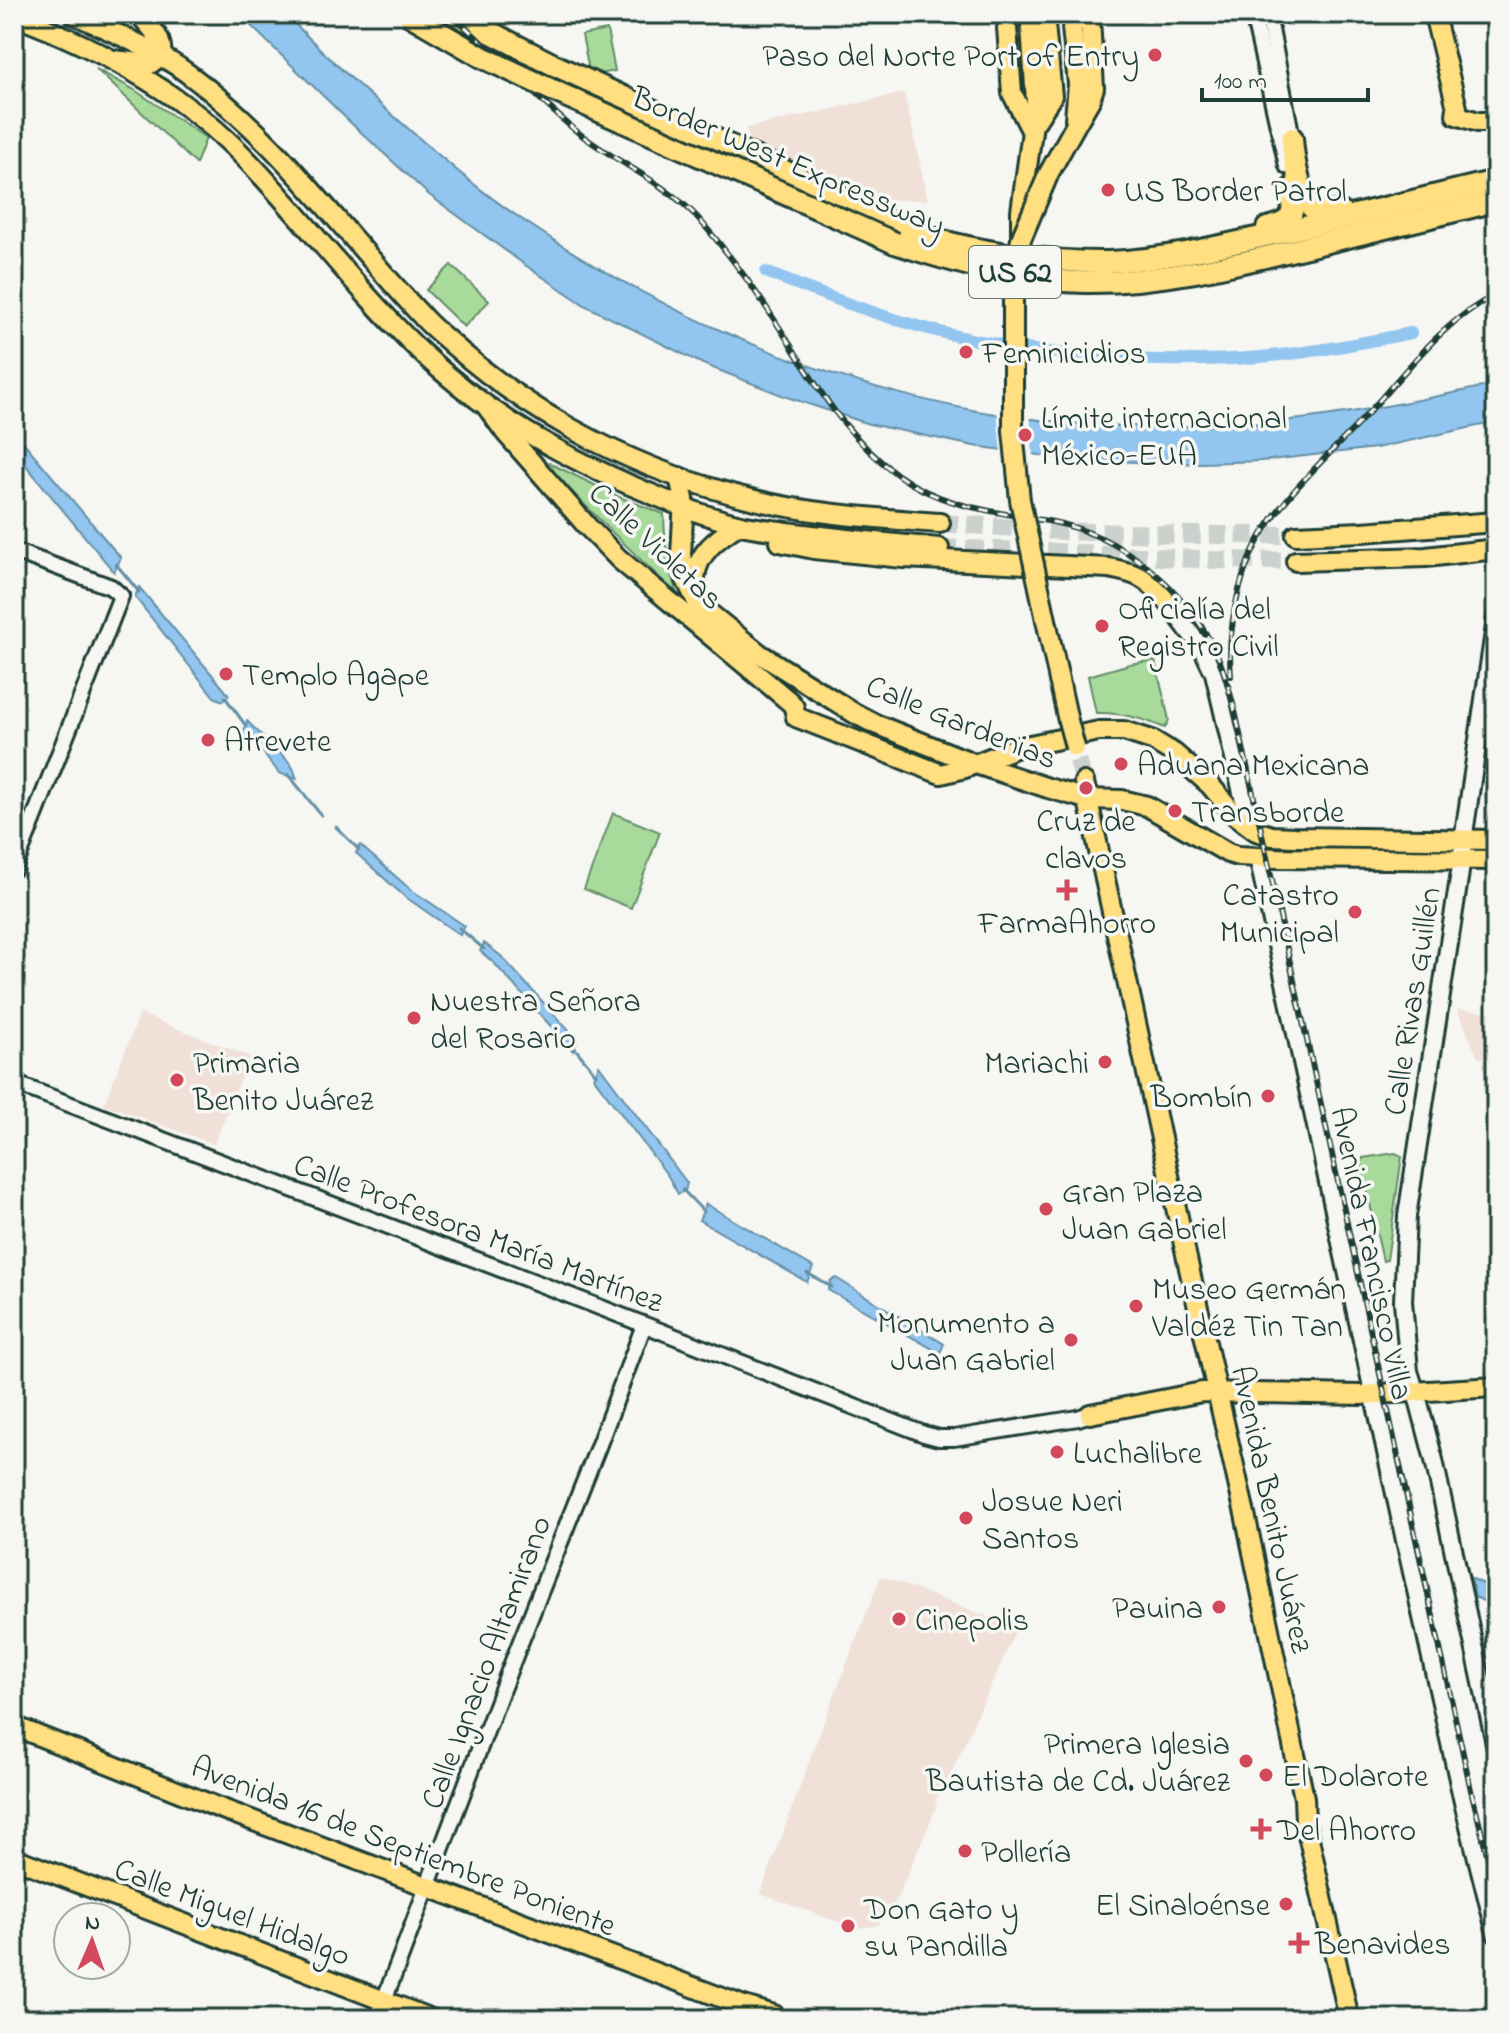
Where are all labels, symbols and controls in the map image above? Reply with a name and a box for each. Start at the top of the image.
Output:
place label: Paso del Norte Port of Entry [762,35,1139,82]
marker: Paso del Norte Port of Entry [1146,46,1164,64]
scale bar [1202,52,1368,102]
text: 100 m [1214,65,1267,100]
street label: Border West Expressway [623,75,952,251]
place label: US Border Patrol [1124,170,1347,217]
marker: US Border Patrol [1099,181,1117,199]
road number: US 62 [969,246,1061,298]
place label: Feminicidios [981,332,1146,379]
marker: Feminicidios [957,343,975,361]
place label: Límite internacional México-EUA [1041,397,1287,481]
marker: Límite internacional México-EUA [1016,426,1034,444]
street label: Calle Violetas [576,472,733,623]
place label: Oficialía del Registro Civil [1118,588,1279,672]
marker: Oficialía del Registro Civil [1093,617,1111,635]
place label: Templo Agape [242,654,430,701]
marker: Templo Agape [217,665,235,683]
street label: Calle Gardenias [858,665,1063,784]
place label: Atrevete [224,720,332,767]
marker: Atrevete [199,731,217,749]
place label: Aduana Mexicana [1137,744,1370,791]
marker: Aduana Mexicana [1112,755,1130,773]
marker: Cruz de clavos [1077,779,1095,797]
place label: Transborde [1191,791,1345,838]
place label: Cruz de clavos [1036,800,1136,884]
marker: Transborde [1166,802,1184,820]
place label: Catastro Municipal [1220,874,1339,958]
marker: FarmaAhorro [1058,881,1076,899]
street label: Calle Rivas Guillén [1373,884,1456,1119]
place label: FarmaAhorro [977,902,1156,949]
marker: Catastro Municipal [1346,903,1364,921]
place label: Nuestra Señora del Rosario [430,980,641,1064]
marker: Nuestra Señora del Rosario [405,1009,423,1027]
place label: Primaria Benito Juárez [192,1042,374,1126]
place label: Mariachi [984,1042,1089,1089]
marker: Mariachi [1096,1053,1114,1071]
marker: Primaria Benito Juárez [168,1071,186,1089]
place label: Bombín [1150,1076,1252,1123]
marker: Bombín [1259,1087,1277,1105]
street label: Avenida Francisco Villa [1316,1103,1424,1405]
street label: Calle Profesora María Martínez [286,1143,670,1328]
place label: Gran Plaza Juan Gabriel [1062,1171,1227,1255]
marker: Gran Plaza Juan Gabriel [1037,1200,1055,1218]
place label: Museo Germán Valdéz Tin Tan [1151,1268,1346,1352]
marker: Museo Germán Valdéz Tin Tan [1127,1297,1145,1315]
place label: Monumento a Juan Gabriel [877,1302,1055,1386]
marker: Monumento a Juan Gabriel [1062,1331,1080,1349]
street label: Avenida Benito Juárez [1216,1362,1323,1658]
place label: Luchalibre [1073,1432,1203,1479]
marker: Luchalibre [1048,1443,1066,1461]
place label: Josue Neri Santos [982,1480,1123,1564]
marker: Josue Neri Santos [957,1509,975,1527]
street label: Calle Ignacio Altamirano [411,1510,566,1817]
place label: Pauina [1112,1587,1203,1634]
marker: Pauina [1210,1598,1228,1616]
place label: Cinepolis [915,1599,1029,1646]
marker: Cinepolis [890,1610,908,1628]
place label: Primera Iglesia Bautista de Cd. Juárez [925,1723,1231,1807]
street label: Avenida 16 de Septiembre Poniente [183,1745,623,1951]
marker: Primera Iglesia Bautista de Cd. Juárez [1237,1752,1255,1770]
place label: El Dolarote [1282,1755,1429,1802]
marker: El Dolarote [1257,1766,1275,1784]
place label: Del Ahorro [1276,1809,1416,1856]
marker: Del Ahorro [1252,1820,1270,1838]
place label: Pollería [981,1831,1071,1878]
marker: Pollería [956,1842,974,1860]
street label: Calle Miguel Hidalgo [107,1848,357,1981]
place label: El Sinaloénse [1095,1884,1271,1931]
place label: Don Gato y su Pandilla [863,1888,1018,1972]
marker: El Sinaloénse [1277,1895,1295,1913]
north arrow [52,1901,132,1981]
text: N [85,1908,101,1940]
marker: Don Gato y su Pandilla [839,1917,857,1935]
place label: Benavides [1314,1923,1451,1970]
marker: Benavides [1290,1934,1308,1952]

